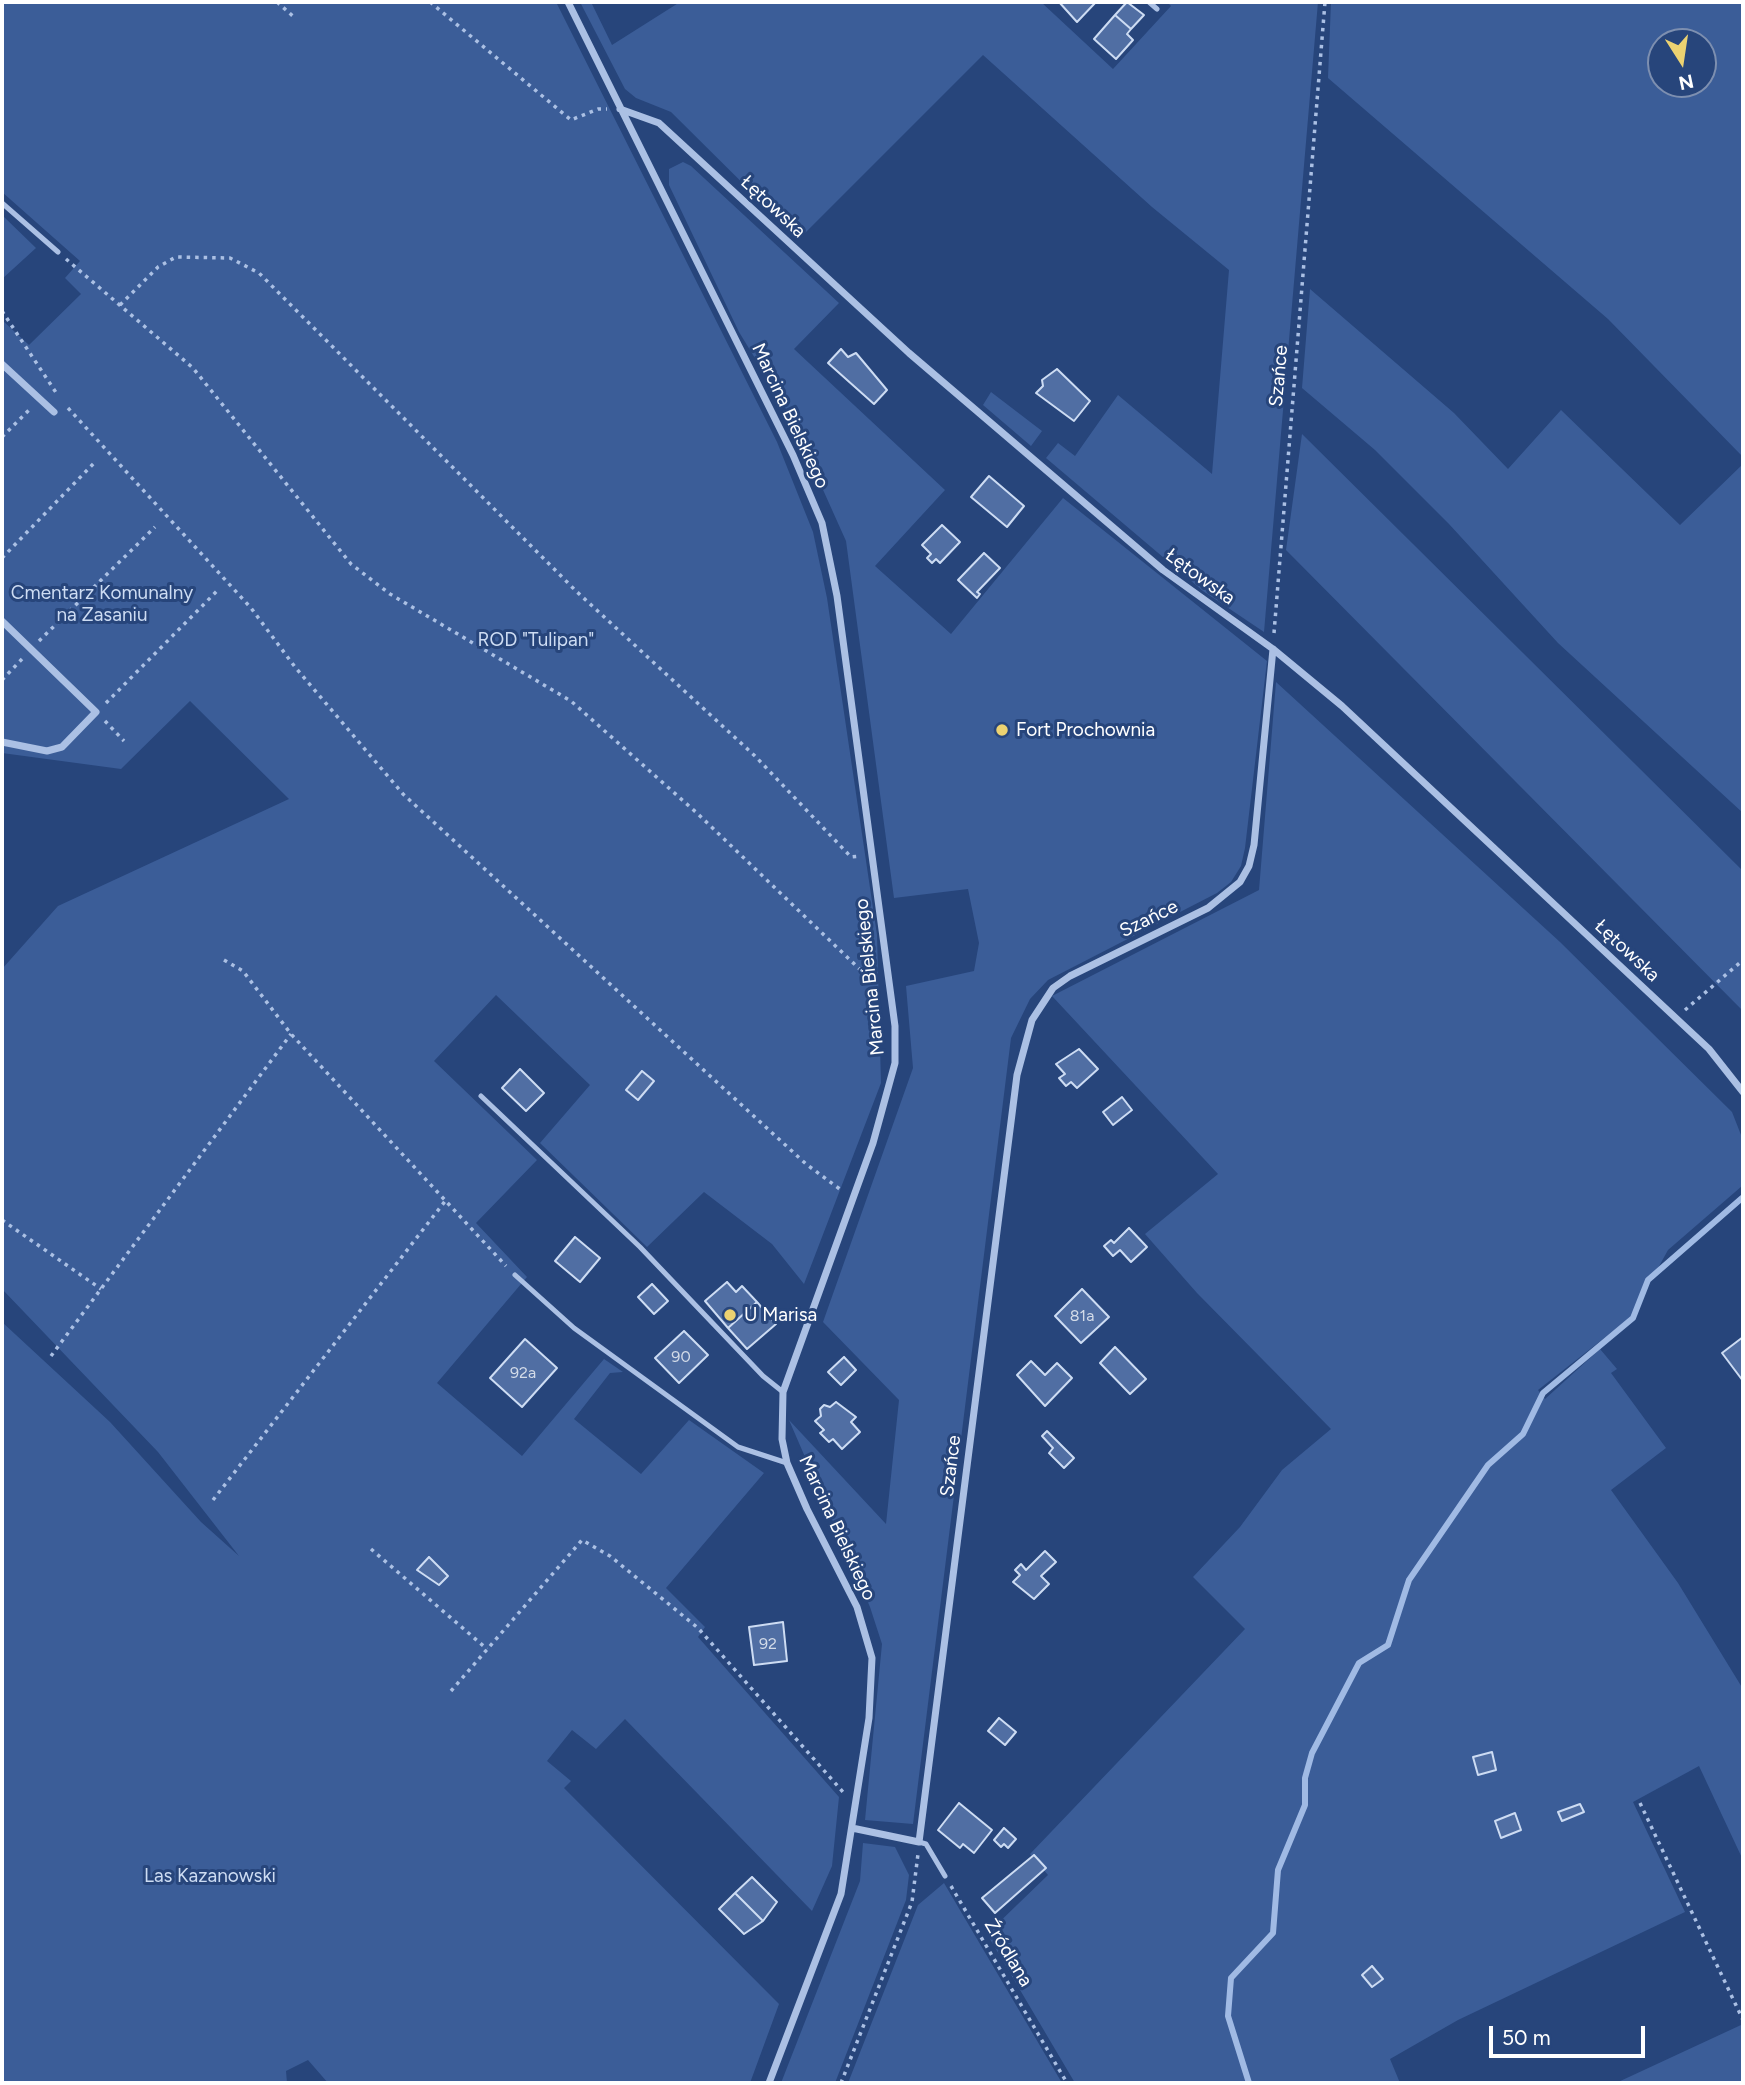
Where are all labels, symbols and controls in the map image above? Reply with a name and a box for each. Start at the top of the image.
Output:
north arrow [1647,28,1717,98]
text: N [1676,69,1696,95]
street label: Łętowska [736,171,810,243]
street label: Marcina Bielskiego [746,340,834,492]
street label: Szańce [1265,344,1293,408]
street label: Łętowska [1161,544,1239,610]
park label: Cmentarz Komunalny na Zasaniu [11,582,193,626]
park label: ROD "Tulipan" [478,629,594,651]
place label: Fort Prochownia [1016,719,1155,741]
marker: Fort Prochownia [994,722,1010,738]
street label: Szańce [1116,895,1182,943]
street label: Marcina Bielskiego [850,898,890,1056]
street label: Łętowska [1590,915,1664,987]
place label: U Marisa [744,1304,817,1326]
house number: 81a [1070,1306,1094,1326]
marker: U Marisa [722,1307,738,1323]
house number: 90 [671,1347,691,1367]
house number: 92a [510,1363,536,1383]
street label: Szańce [936,1434,966,1498]
street label: Marcina Bielskiego [793,1452,881,1604]
house number: 92 [759,1634,777,1654]
park label: Las Kazanowski [144,1865,276,1887]
street label: Źródlana [979,1915,1037,1991]
scale bar [1493,2011,1649,2056]
text: 50 m [1502,2025,1551,2050]

